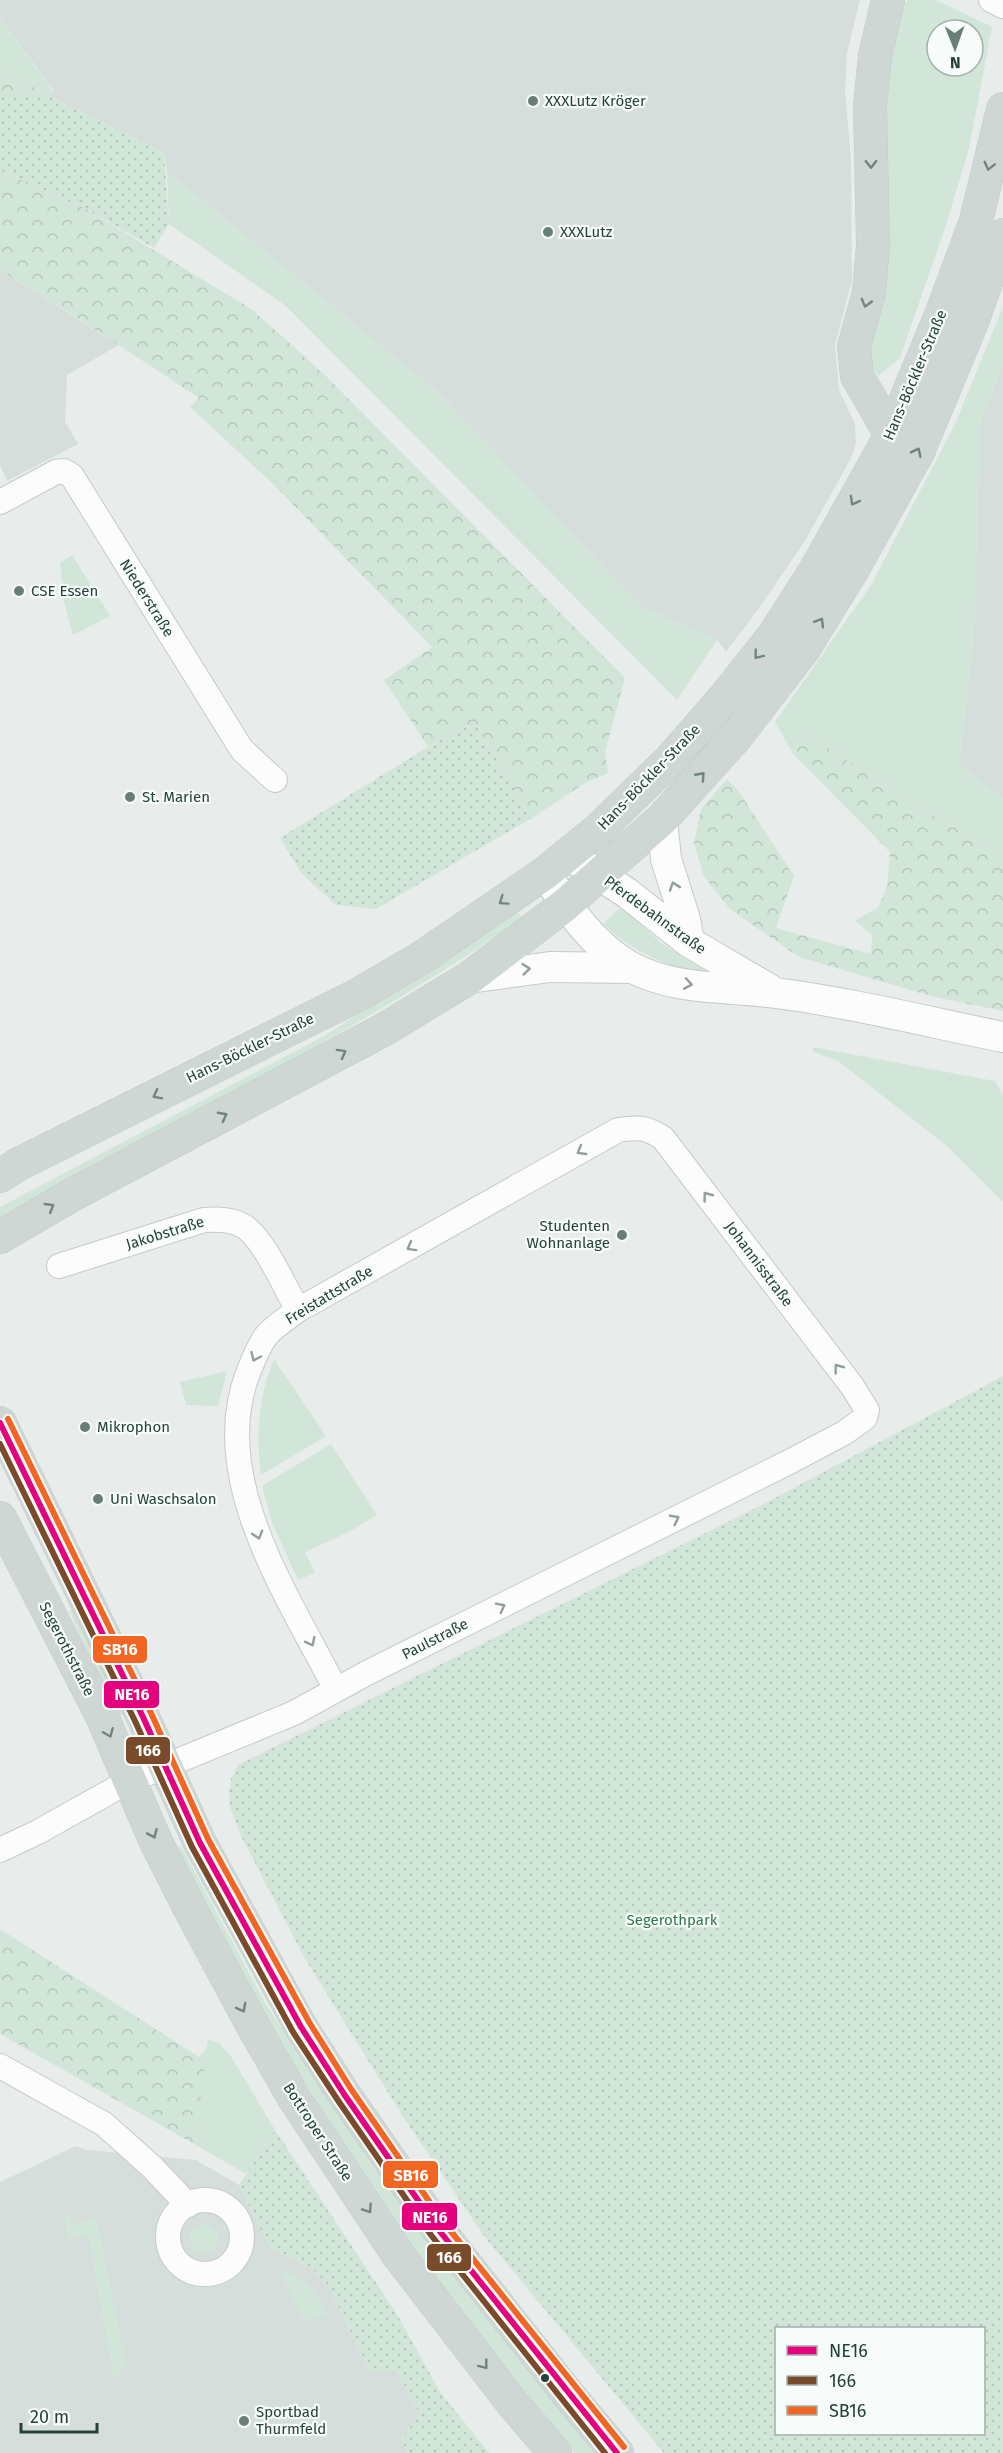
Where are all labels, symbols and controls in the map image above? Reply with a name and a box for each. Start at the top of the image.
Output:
north arrow [925,18,985,78]
text: N [950,53,961,72]
place label: XXXLutz Kröger [545,92,646,110]
marker: XXXLutz Kröger [526,94,540,108]
one-way arrow [865,160,877,169]
one-way arrow [984,161,997,171]
place label: XXXLutz [560,223,613,241]
marker: XXXLutz [541,225,555,239]
one-way arrow [861,297,873,308]
street label: Hans-Böckler-Straße [879,307,951,443]
one-way arrow [910,448,921,459]
one-way arrow [850,495,861,505]
street label: Niederstraße [116,556,178,640]
place label: CSE Essen [31,582,98,600]
marker: CSE Essen [12,584,26,598]
one-way arrow [813,618,825,628]
one-way arrow [755,648,766,659]
street label: Hans-Böckler-Straße [594,720,704,834]
one-way arrow [694,772,705,782]
place label: St. Marien [142,788,210,806]
marker: St. Marien [123,790,137,804]
street label: Pferdebahnstraße [601,872,709,958]
one-way arrow [668,881,681,892]
one-way arrow [499,894,510,905]
one-way arrow [522,964,531,976]
one-way arrow [683,977,693,990]
street label: Hans-Böckler-Straße [183,1009,317,1087]
one-way arrow [336,1049,346,1060]
one-way arrow [152,1087,163,1099]
one-way arrow [216,1112,227,1123]
one-way arrow [577,1144,588,1155]
one-way arrow [704,1192,715,1203]
one-way arrow [44,1203,54,1215]
street label: Jakobstraße [124,1213,206,1253]
place label: Studenten Wohnanlage [526,1217,610,1252]
street label: Johannisstraße [721,1218,797,1310]
marker: Studenten Wohnanlage [615,1228,629,1242]
one-way arrow [407,1239,418,1251]
street label: Freistattstraße [282,1262,376,1328]
one-way arrow [250,1351,262,1362]
one-way arrow [835,1364,846,1375]
place label: Mikrophon [97,1418,170,1436]
marker: Mikrophon [78,1420,92,1434]
place label: Uni Waschsalon [110,1490,217,1508]
marker: Uni Waschsalon [91,1492,105,1506]
one-way arrow [669,1515,680,1527]
one-way arrow [251,1529,263,1540]
street label: Segerothstraße [36,1599,98,1699]
one-way arrow [494,1602,505,1614]
street label: Paulstraße [399,1615,471,1663]
line badge: SB16 [92,1635,148,1664]
one-way arrow [304,1636,316,1647]
text: SB16 [103,1640,137,1659]
line badge: NE16 [103,1680,160,1709]
text: NE16 [114,1685,150,1704]
one-way arrow [102,1727,114,1738]
line badge: 166 [125,1736,171,1765]
text: 166 [135,1741,161,1760]
one-way arrow [146,1828,158,1839]
park label: Segerothpark [627,1911,718,1929]
one-way arrow [235,2001,246,2012]
street label: Bottroper Straße [279,2079,357,2185]
line badge: SB16 [382,2160,439,2189]
text: SB16 [394,2166,428,2185]
one-way arrow [360,2202,371,2213]
line badge: NE16 [401,2202,458,2231]
text: NE16 [412,2208,448,2227]
line badge: 166 [426,2243,472,2272]
text: 166 [436,2248,462,2267]
legend [775,2327,985,2435]
text: NE16 [829,2340,868,2362]
one-way arrow [476,2359,487,2370]
text: 166 [829,2370,856,2392]
unlabelled marker [539,2372,551,2384]
scale bar [21,2396,98,2434]
text: SB16 [829,2400,866,2422]
place label: Sportbad Thurmfeld [256,2403,326,2438]
text: 20 m [30,2406,69,2428]
marker: Sportbad Thurmfeld [237,2414,251,2428]

